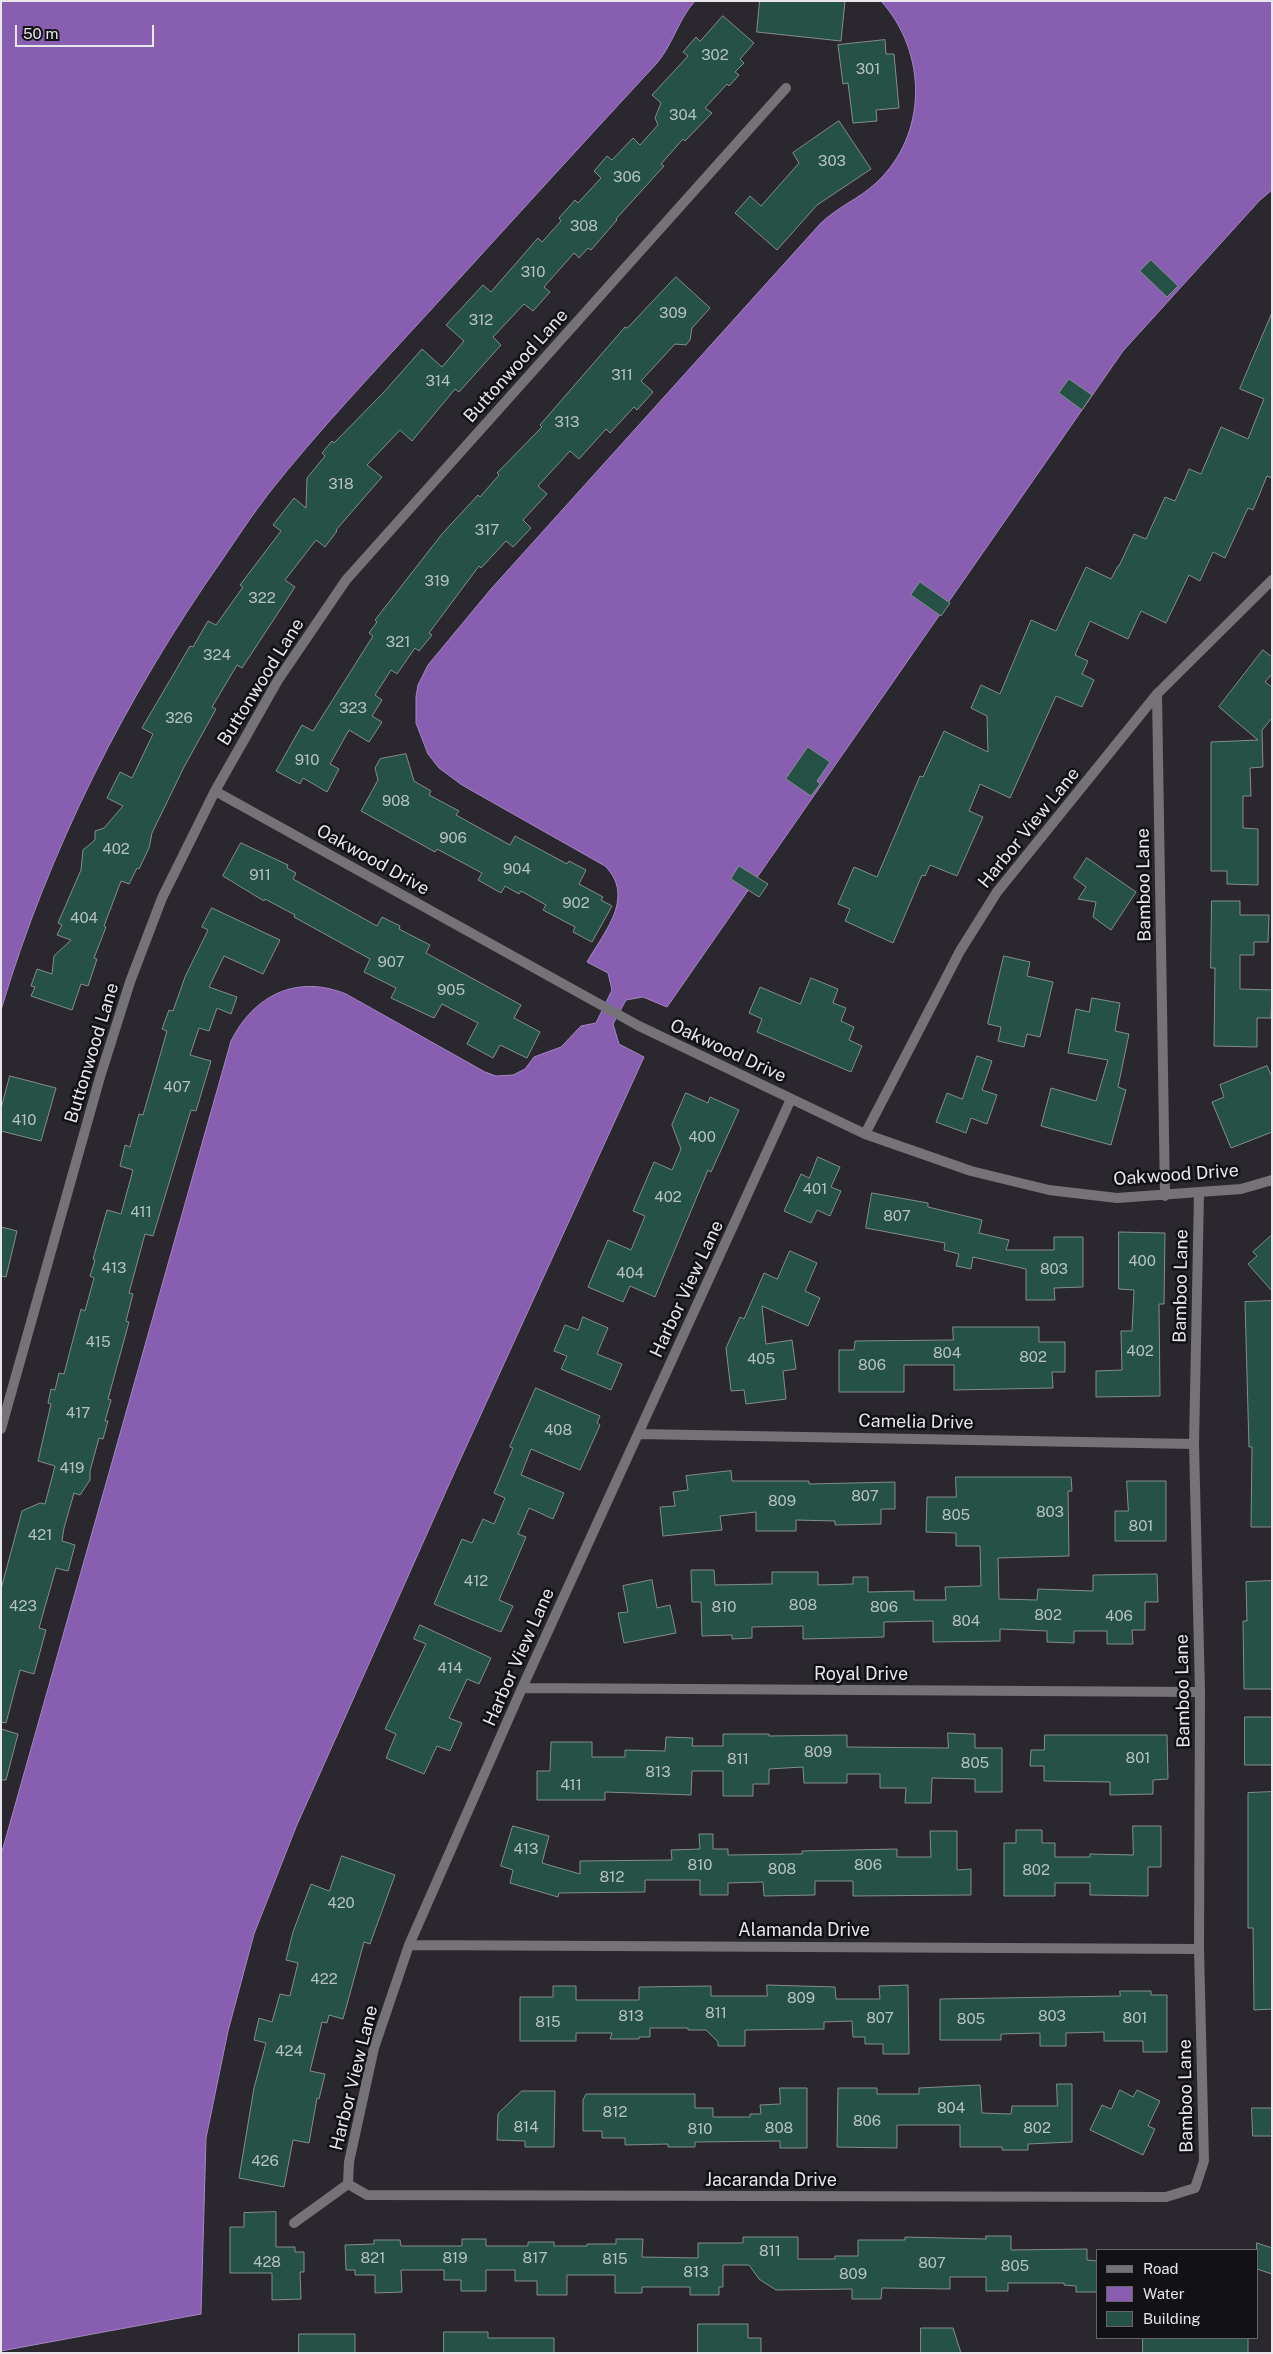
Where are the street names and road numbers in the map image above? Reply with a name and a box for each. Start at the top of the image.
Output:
street label: Buttonwood Lane [459,305,573,427]
street label: Buttonwood Lane [213,615,309,749]
street label: Harbor View Lane [974,763,1084,893]
street label: Oakwood Drive [313,820,433,900]
street label: Bamboo Lane [1132,828,1156,942]
street label: Buttonwood Lane [60,980,124,1126]
street label: Oakwood Drive [666,1015,790,1087]
street label: Oakwood Drive [1113,1160,1239,1190]
street label: Harbor View Lane [646,1217,728,1361]
street label: Bamboo Lane [1169,1229,1193,1343]
street label: Camelia Drive [858,1410,974,1434]
street label: Harbor View Lane [479,1585,559,1729]
street label: Bamboo Lane [1171,1634,1195,1748]
street label: Royal Drive [814,1663,908,1685]
street label: Alamanda Drive [738,1919,870,1941]
street label: Harbor View Lane [326,2003,382,2153]
street label: Bamboo Lane [1174,2039,1198,2153]
street label: Jacaranda Drive [705,2169,837,2191]

